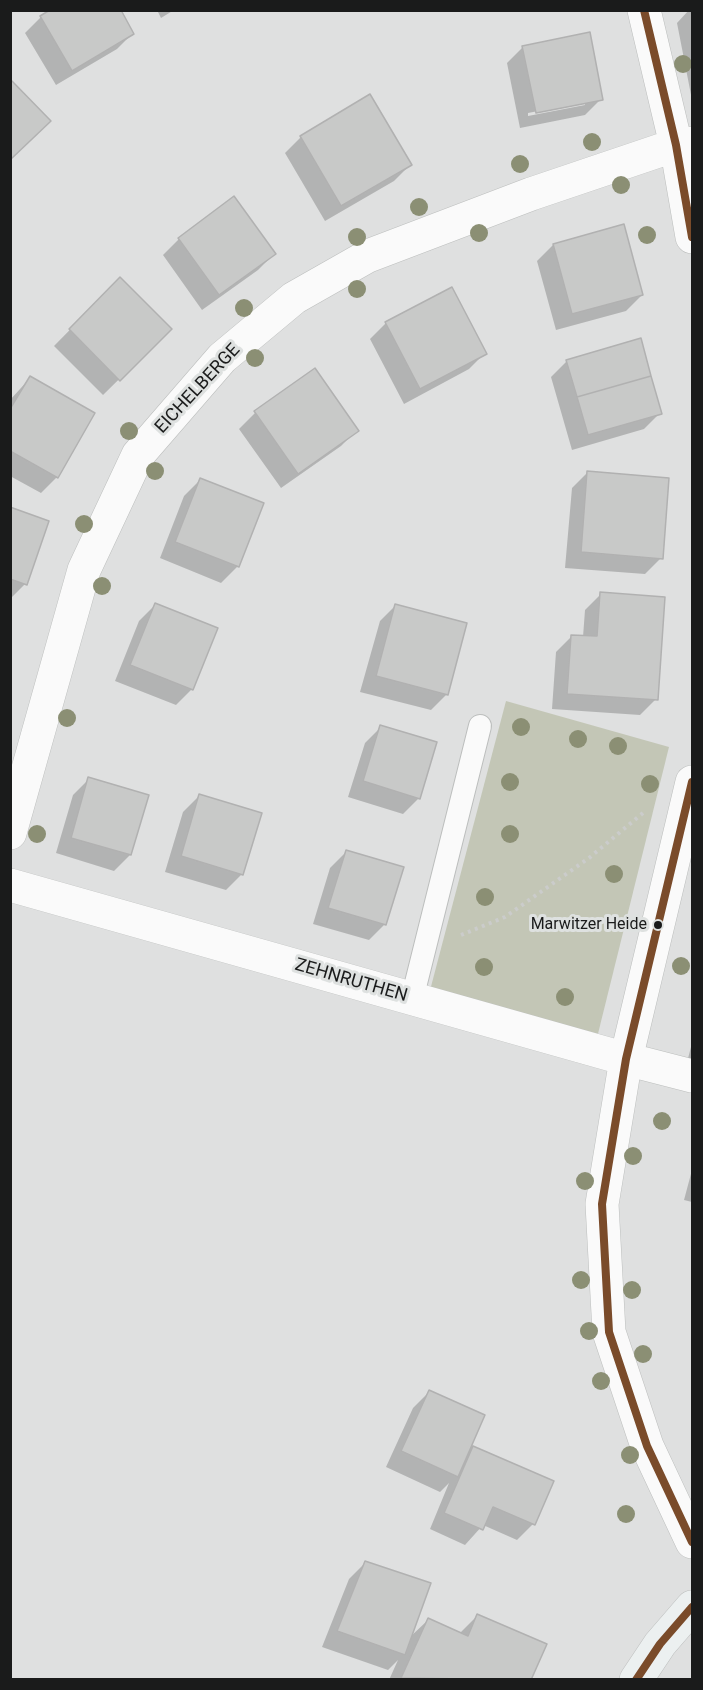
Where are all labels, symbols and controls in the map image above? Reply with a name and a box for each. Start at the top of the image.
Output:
street label: EICHELBERGE [151,340,245,438]
place label: Marwitzer Heide [531,915,647,935]
marker: Marwitzer Heide [652,919,664,931]
street label: ZEHNRUTHEN [292,955,410,1007]

